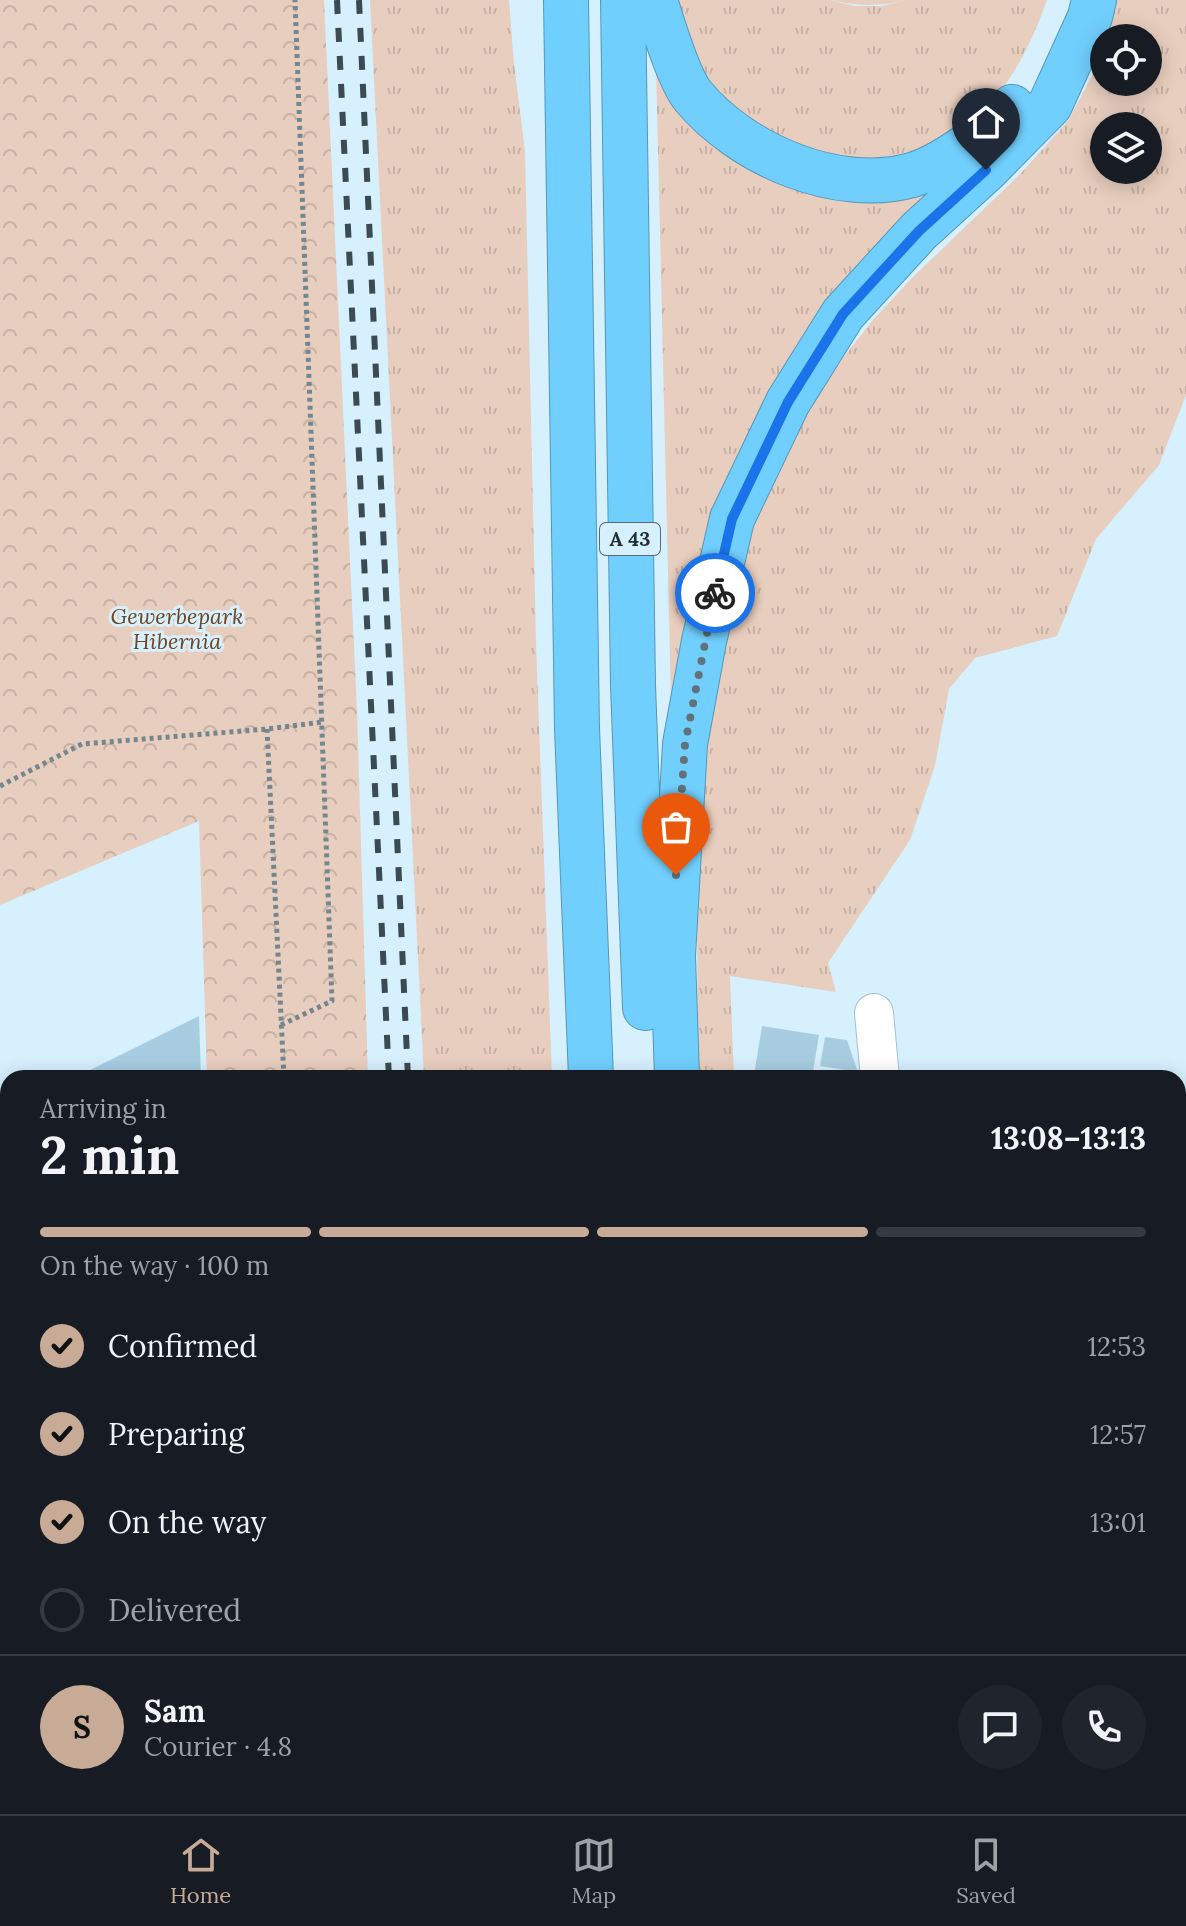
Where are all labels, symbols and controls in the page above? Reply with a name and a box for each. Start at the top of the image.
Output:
map controls [1090,24,1162,184]
button: locate [1090,24,1162,96]
pin [952,88,1020,170]
icon: home [964,100,1008,144]
button: layers [1090,112,1162,184]
road number: A 43 [600,523,660,555]
courier [675,553,755,633]
icon: bike [693,571,737,615]
park label: Gewerbepark Hibernia [111,602,243,655]
pin [642,793,710,875]
icon: bag [654,805,698,849]
text: Arriving in [40,1092,167,1125]
text: 13:08–13:13 [991,1119,1146,1157]
text: 2 min [40,1122,179,1188]
text: On the way · 100 m [40,1249,269,1282]
icon: check [40,1324,84,1368]
text: Confirmed [108,1327,257,1365]
text: 12:53 [1087,1330,1146,1363]
icon: check [40,1412,84,1456]
text: Preparing [108,1415,245,1453]
text: 12:57 [1090,1418,1146,1451]
icon: check [40,1500,84,1544]
text: On the way [108,1503,266,1541]
text: 13:01 [1090,1506,1146,1539]
text: Delivered [108,1591,241,1629]
button: chat [958,1685,1042,1769]
button: phone [1062,1685,1146,1769]
text: Sam [144,1692,205,1730]
text: S [73,1708,91,1746]
text: Courier · 4.8 [144,1730,292,1763]
tab: Home [170,1833,231,1909]
tab: Map [571,1833,616,1909]
tab: Saved [956,1833,1016,1909]

